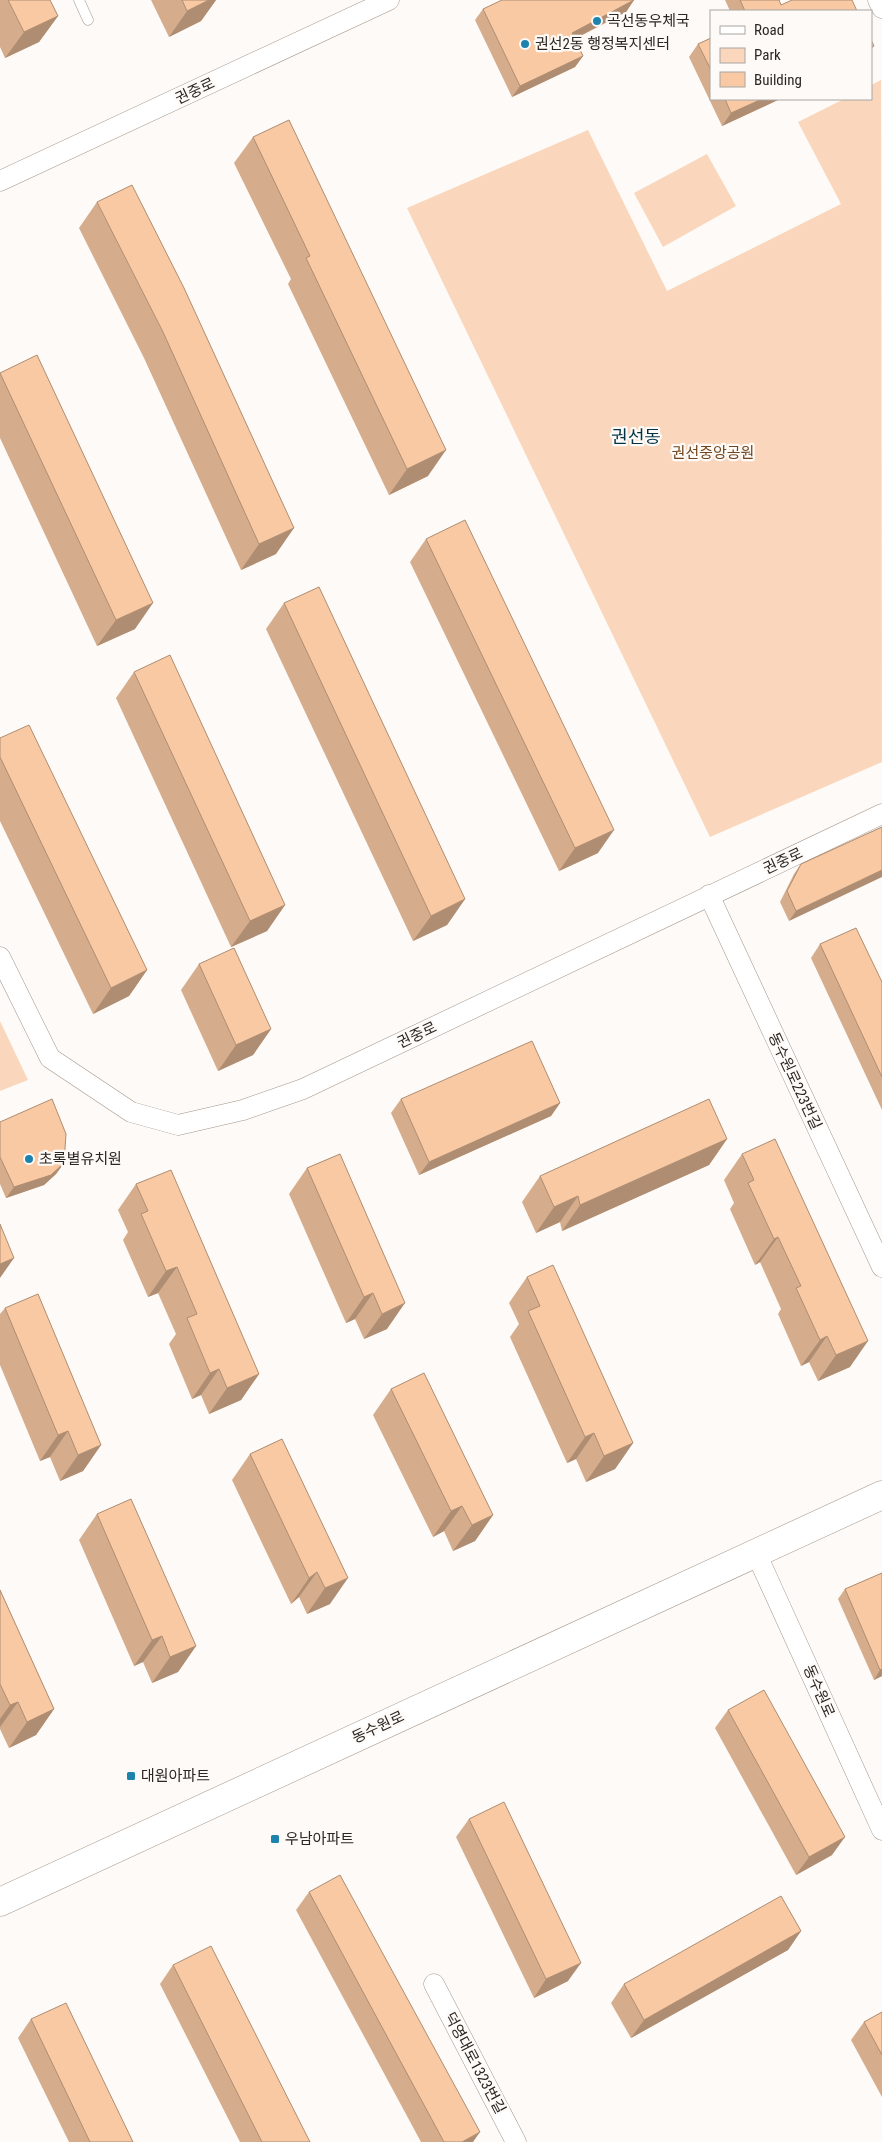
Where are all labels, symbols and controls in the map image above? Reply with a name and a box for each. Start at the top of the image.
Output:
legend [710,10,872,100]
place label: 곡선동우체국 [607,12,690,30]
marker: 곡선동우체국 [591,15,603,27]
text: Road [754,21,784,39]
place label: 권선2동 행정복지센터 [535,35,670,53]
marker: 권선2동 행정복지센터 [519,38,531,50]
text: Park [754,46,781,64]
text: Building [754,71,802,89]
street label: 권중로 [172,74,218,108]
district label: 권선동 [611,426,661,447]
park label: 권선중앙공원 [672,444,754,462]
street label: 권중로 [760,844,806,878]
street label: 권중로 [394,1018,440,1052]
street label: 동수원로223번길 [765,1030,825,1132]
place label: 초록별유치원 [39,1150,122,1168]
marker: 초록별유치원 [23,1153,35,1165]
street label: 동수원로 [800,1662,838,1720]
street label: 동수원로 [349,1707,407,1747]
place label: 대원아파트 [141,1767,210,1785]
marker: 대원아파트 [125,1770,137,1782]
place label: 우남아파트 [285,1830,354,1848]
marker: 우남아파트 [269,1833,281,1845]
street label: 덕영대로1323번길 [441,2009,509,2117]

